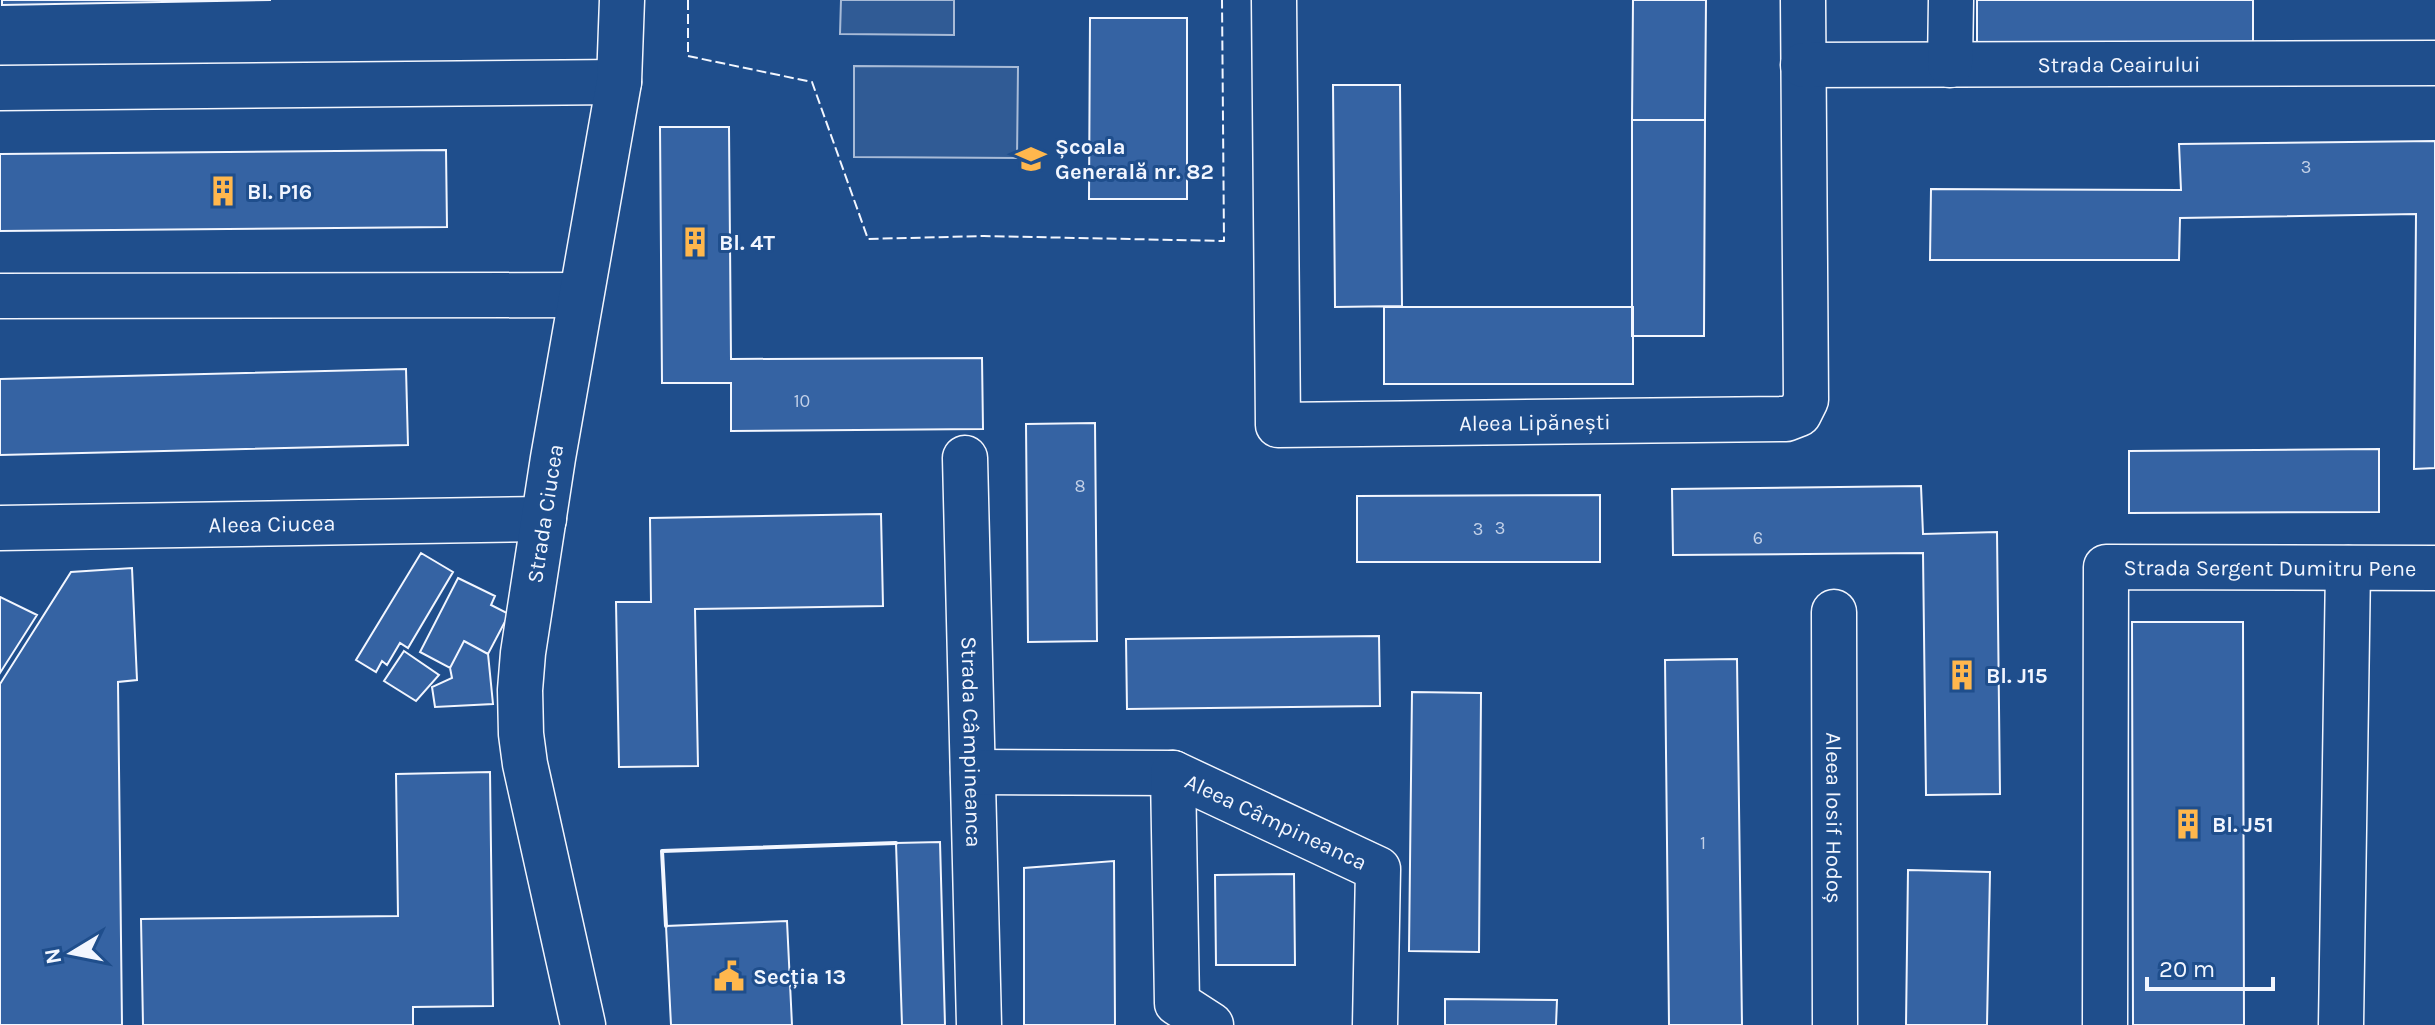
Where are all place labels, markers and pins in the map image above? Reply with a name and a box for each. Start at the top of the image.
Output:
place label: Școala Generală nr. 82 [1055,134,1214,185]
school or university icon: Școala Generală nr. 82 [1014,142,1048,176]
building icon: Bl. P16 [206,174,240,208]
place label: Bl. P16 [247,179,312,205]
building icon: Bl. 4T [678,225,712,259]
place label: Bl. 4T [719,230,775,256]
building icon: Bl. J15 [1945,658,1979,692]
place label: Bl. J15 [1986,663,2048,689]
building icon: Bl. J51 [2171,807,2205,841]
place label: Bl. J51 [2212,812,2274,838]
public building icon: Secția 13 [712,959,746,993]
place label: Secția 13 [753,964,846,990]

